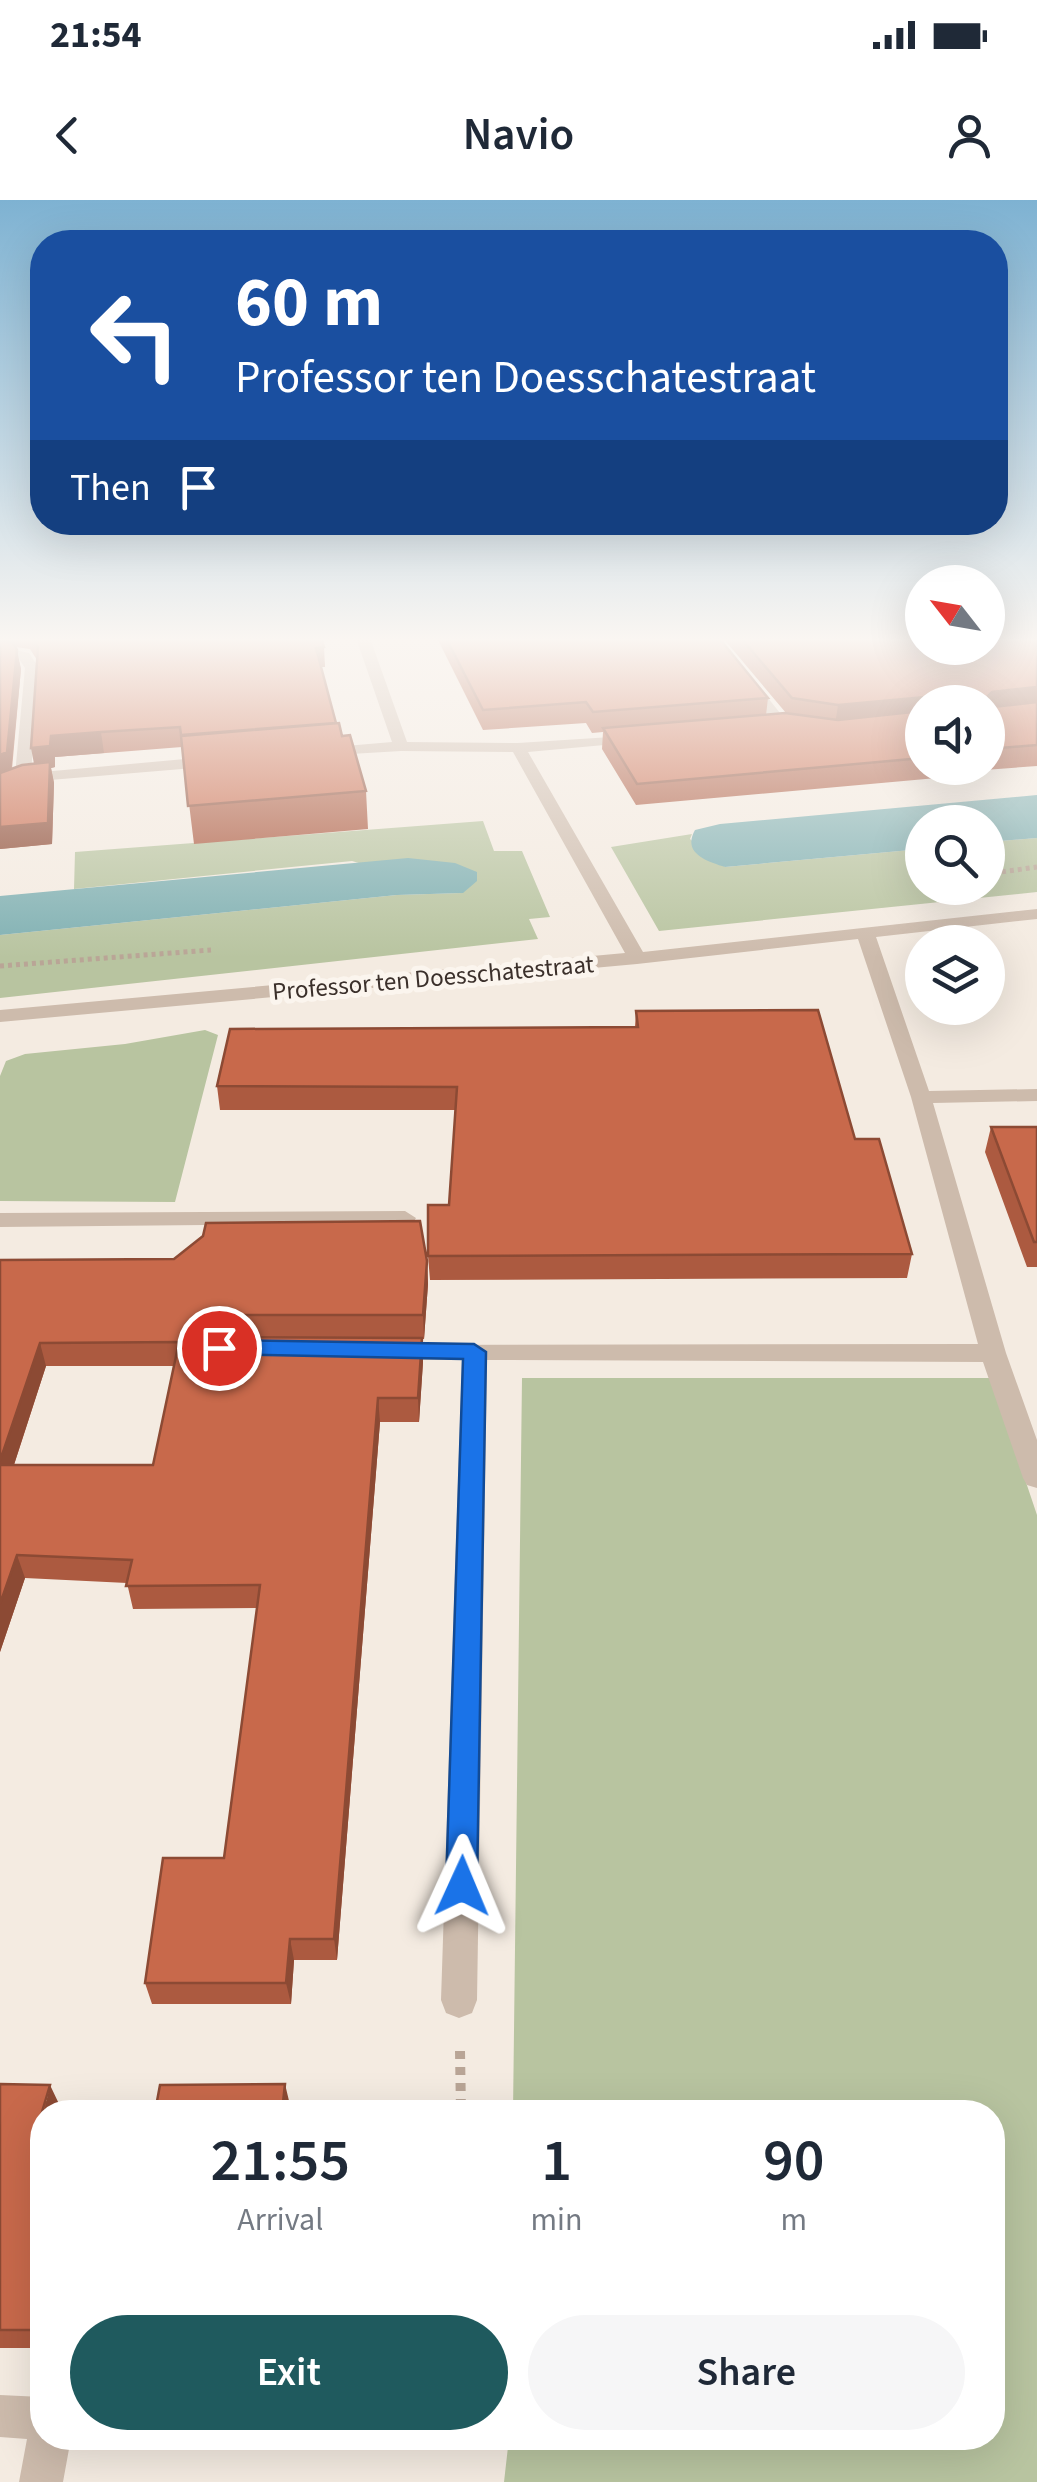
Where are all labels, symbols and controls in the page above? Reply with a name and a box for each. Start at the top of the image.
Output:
text: 21:54 [50,8,142,62]
text: Navio [463,103,574,167]
icon: back [40,108,95,163]
icon: person [942,108,997,163]
text: 60 m [235,253,383,353]
icon: left [70,270,200,400]
text: Professor ten Doesschatestraat [235,346,816,410]
icon: arrive [171,460,226,515]
text: Then [70,461,151,515]
north arrow [905,565,1005,665]
map controls [905,565,1005,1025]
button: sound [905,685,1005,785]
button: search [905,805,1005,905]
button: layers [905,925,1005,1025]
street label: Professor ten Doesschatestraat [271,946,596,1010]
pin [177,1306,262,1391]
icon: arrive [192,1321,247,1376]
position arrow [410,1834,514,1938]
text: 21:55 [210,2119,350,2204]
text: 1 [541,2119,572,2204]
text: 90 [763,2119,825,2204]
text: Arrival [237,2197,323,2243]
text: min [531,2197,582,2243]
text: m [780,2197,807,2243]
button: Exit [70,2315,508,2430]
button: Share [528,2315,965,2430]

